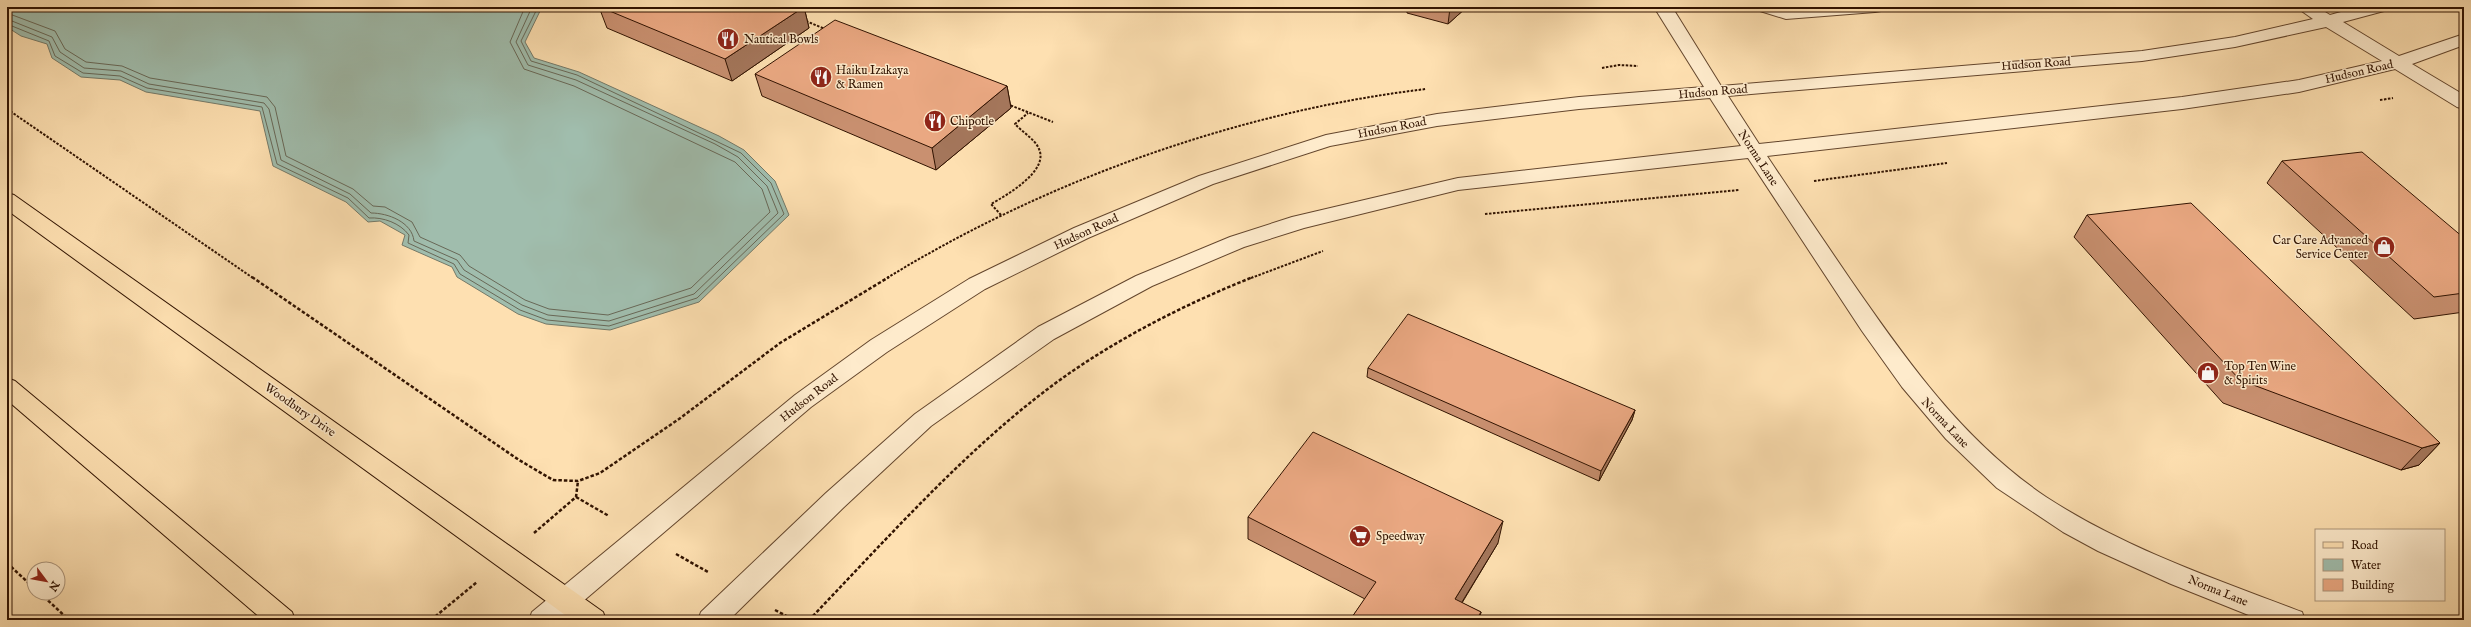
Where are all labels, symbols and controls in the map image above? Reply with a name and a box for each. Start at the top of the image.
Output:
restaurant icon: Nautical Bowls [715,26,741,52]
place label: Nautical Bowls [744,32,819,47]
street label: Hudson Road [2001,54,2072,74]
street label: Hudson Road [2323,57,2395,87]
place label: Haiku Izakaya & Ramen [836,63,909,92]
restaurant icon: Haiku Izakaya & Ramen [808,64,834,90]
street label: Hudson Road [1678,81,1749,103]
restaurant icon: Chipotle [922,108,948,134]
place label: Chipotle [950,114,994,130]
street label: Hudson Road [1356,114,1428,142]
street label: Norma Lane [1734,127,1782,189]
street label: Hudson Road [1051,210,1121,253]
place label: Car Care Advanced Service Center [2273,233,2369,262]
shop icon: Car Care Advanced Service Center [2371,234,2397,260]
place label: Top Ten Wine & Spirits [2224,359,2297,389]
shop icon: Top Ten Wine & Spirits [2195,360,2221,386]
street label: Hudson Road [777,370,841,425]
street label: Woodbury Drive [261,380,339,440]
street label: Norma Lane [1918,395,1972,452]
supermarket icon: Speedway [1347,523,1373,549]
place label: Speedway [1376,529,1425,545]
legend [2315,529,2445,601]
text: Road [2351,538,2379,553]
text: Water [2351,558,2382,573]
north arrow [26,561,66,601]
street label: Norma Lane [2186,572,2251,610]
text: N [45,577,63,594]
text: Building [2351,578,2395,593]

